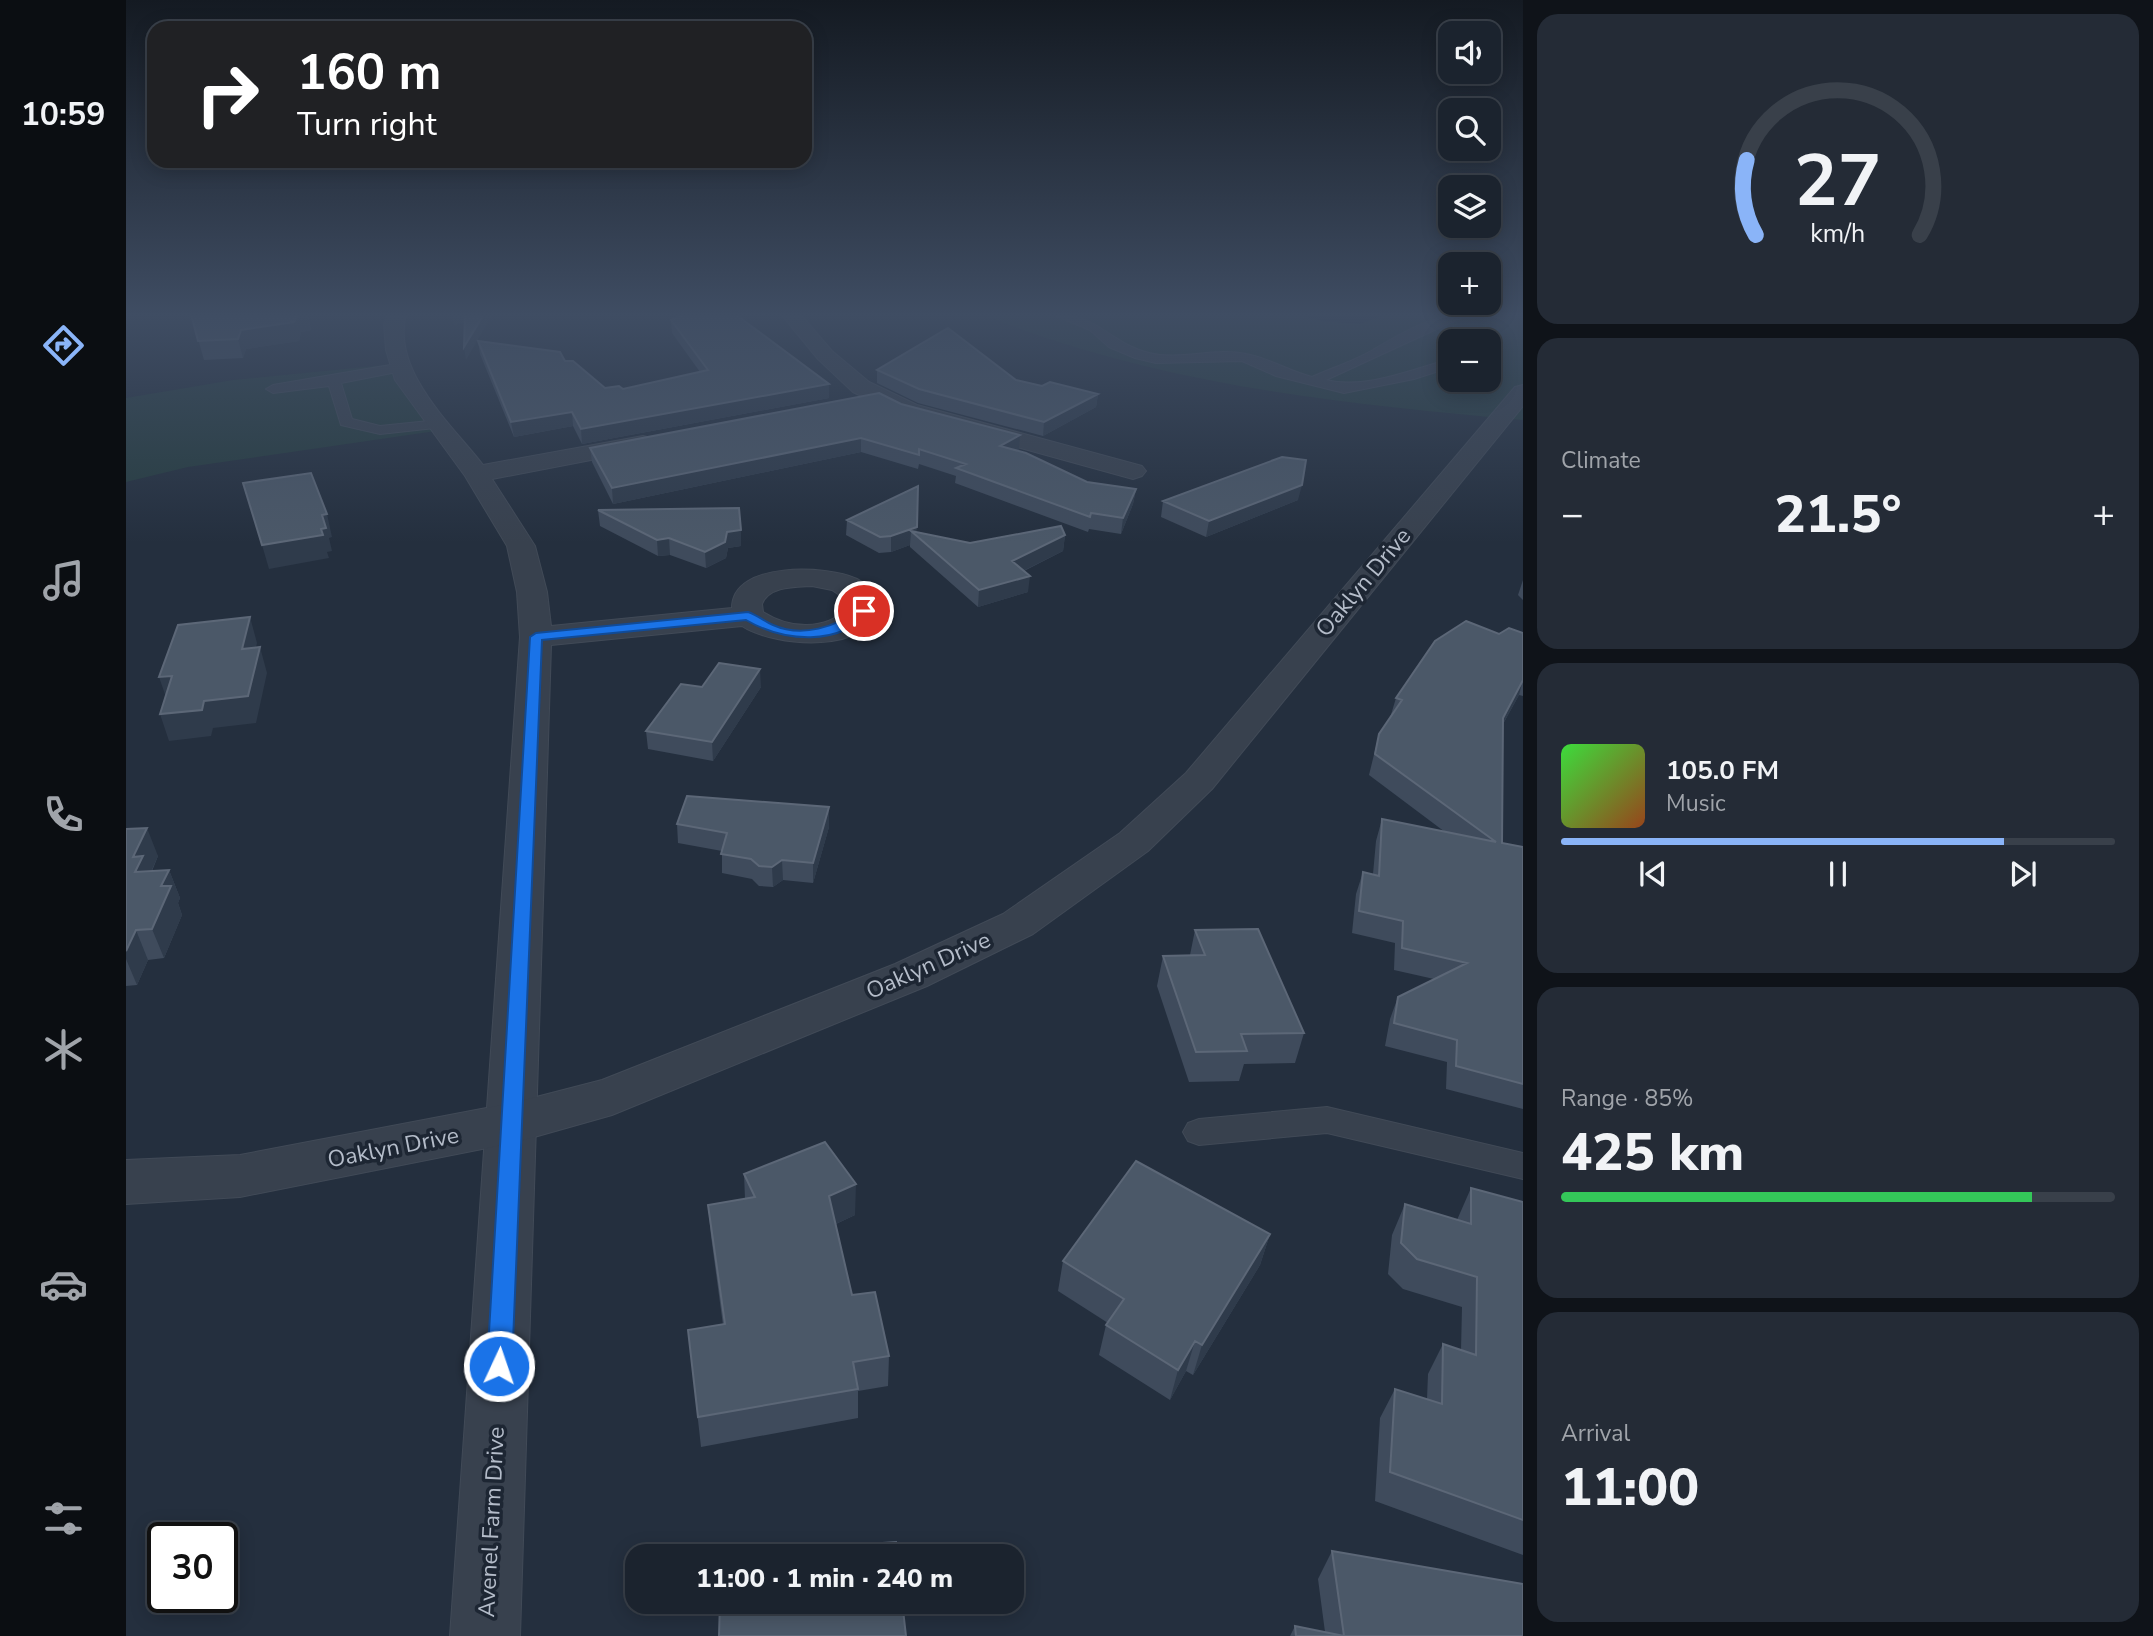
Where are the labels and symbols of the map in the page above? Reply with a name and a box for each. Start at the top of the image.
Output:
street label: Oaklyn Drive [1309,521,1418,643]
pin [834,581,894,641]
street label: Oaklyn Drive [861,924,995,1007]
street label: Oaklyn Drive [325,1120,461,1175]
position arrow [462,1329,536,1403]
street label: Avenel Farm Drive [471,1426,512,1618]
speed limit sign: 30 [147,1522,238,1613]

